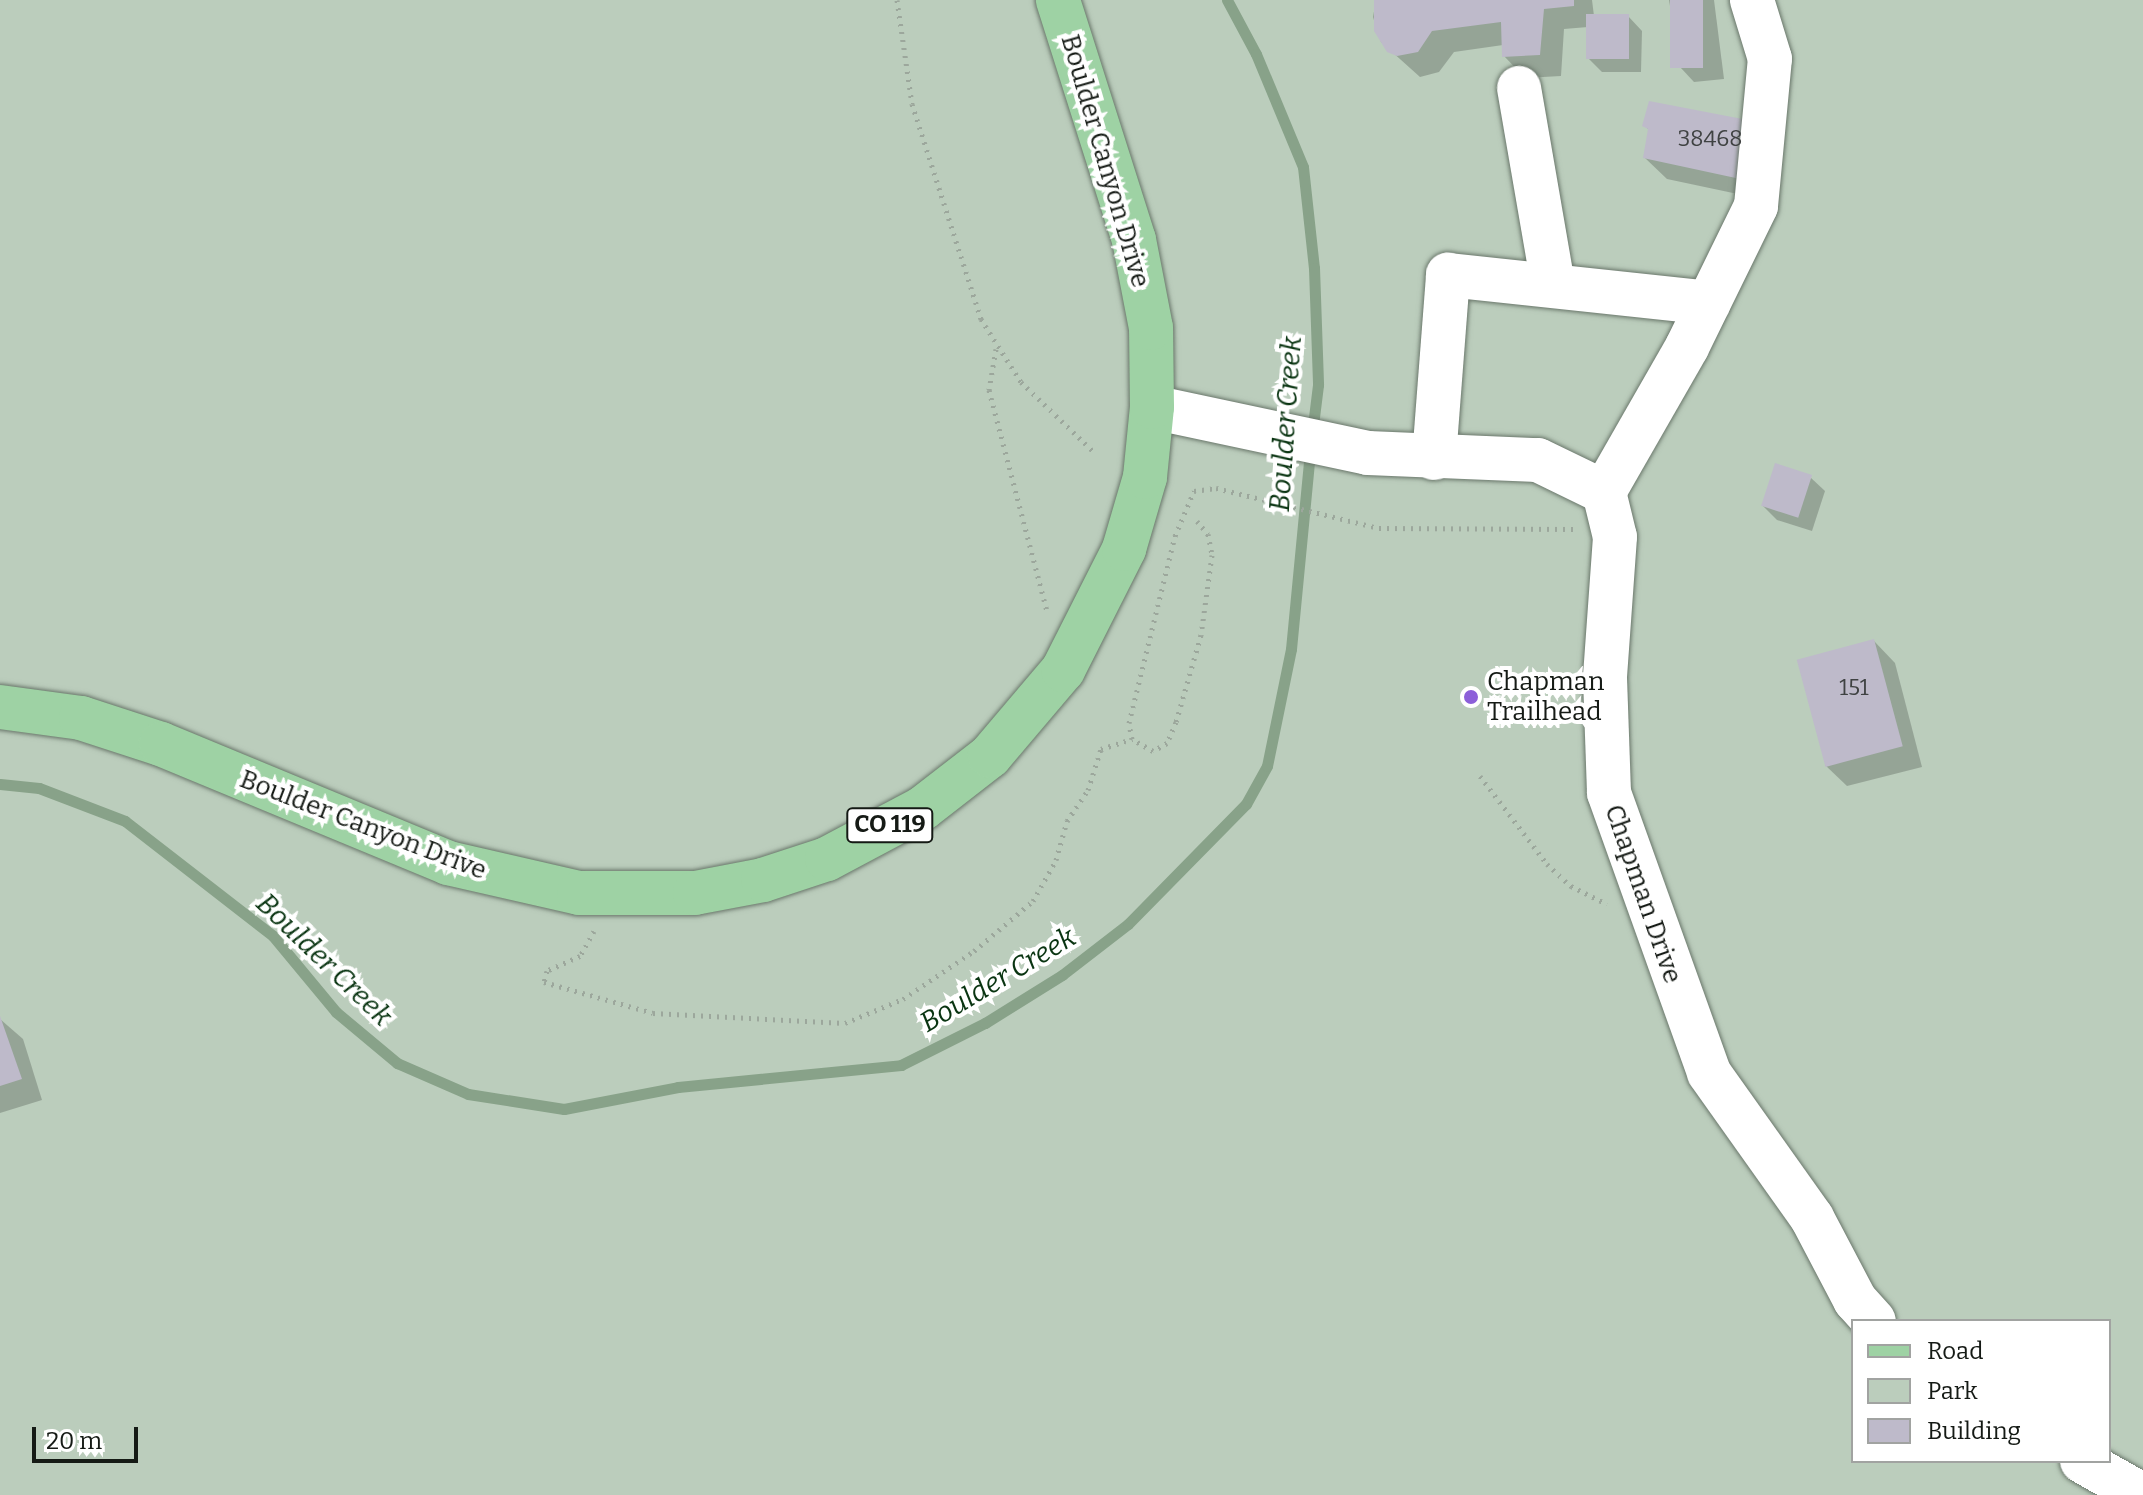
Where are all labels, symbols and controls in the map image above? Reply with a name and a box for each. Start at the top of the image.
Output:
street label: Boulder Canyon Drive [1054,31,1156,291]
house number: 38468 [1678,126,1742,152]
water label: Boulder Creek [1263,335,1309,513]
place label: Chapman Trailhead [1487,666,1604,728]
house number: 151 [1839,675,1869,701]
marker: Chapman Trailhead [1462,688,1480,706]
street label: Boulder Canyon Drive [235,764,491,886]
street label: Chapman Drive [1598,801,1688,987]
road number: CO 119 [846,805,934,845]
water label: Boulder Creek [249,887,399,1033]
water label: Boulder Creek [914,920,1082,1040]
legend [1851,1319,2111,1463]
text: Road [1927,1337,1983,1365]
text: Park [1927,1377,1978,1405]
scale bar [36,1411,142,1461]
text: Building [1927,1417,2021,1445]
text: 20 m [46,1427,102,1455]

